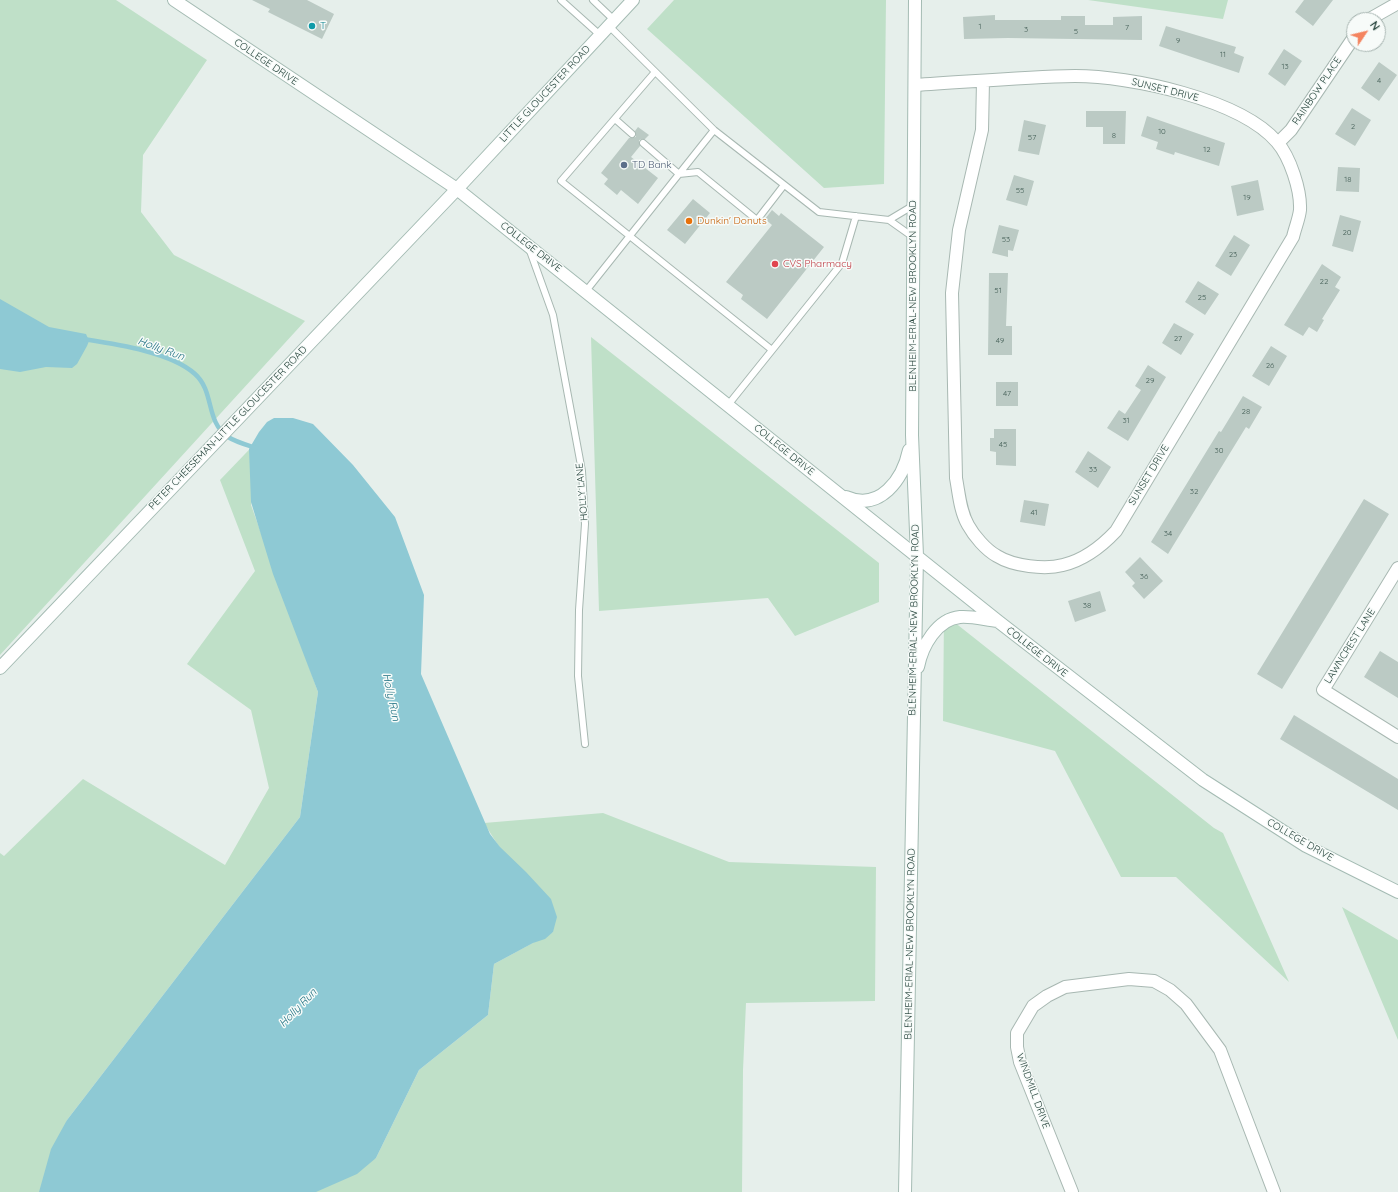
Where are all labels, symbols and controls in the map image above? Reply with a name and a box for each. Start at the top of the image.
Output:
north arrow [1346,12,1386,52]
text: N [1367,18,1383,33]
place label: T [320,20,326,32]
marker: T [307,21,317,31]
house number: 1 [979,22,981,32]
house number: 7 [1125,23,1129,33]
house number: 3 [1024,25,1028,35]
house number: 5 [1074,27,1078,37]
street label: COLLEGE DRIVE [232,36,300,88]
house number: 9 [1176,36,1180,46]
street label: LITTLE GLOUCESTER ROAD [497,43,593,145]
house number: 11 [1220,50,1226,60]
street label: RAINBOW PLACE [1290,55,1344,127]
house number: 13 [1281,62,1289,72]
street label: SUNSET DRIVE [1130,76,1200,104]
house number: 4 [1377,76,1381,86]
house number: 2 [1351,122,1355,132]
house number: 10 [1158,127,1166,137]
house number: 8 [1112,131,1116,141]
house number: 57 [1028,133,1036,143]
house number: 12 [1203,145,1211,155]
place label: TD Bank [632,159,672,171]
marker: TD Bank [619,160,629,170]
house number: 18 [1344,175,1352,185]
house number: 55 [1016,186,1024,196]
house number: 19 [1243,193,1251,203]
street label: BLENHEIM-ERIAL-NEW BROOKLYN ROAD [907,200,919,392]
place label: Dunkin' Donuts [697,215,767,227]
marker: Dunkin' Donuts [684,216,694,226]
street label: COLLEGE DRIVE [498,219,564,275]
house number: 20 [1342,228,1352,238]
house number: 53 [1002,235,1010,245]
house number: 23 [1229,250,1237,260]
place label: CVS Pharmacy [783,258,852,270]
marker: CVS Pharmacy [770,259,780,269]
house number: 22 [1320,277,1328,287]
house number: 51 [994,286,1002,296]
house number: 25 [1198,293,1206,303]
water label: Holly Run [136,334,186,364]
house number: 27 [1174,334,1182,344]
house number: 49 [996,336,1004,346]
street label: PETER CHEESEMAN-LITTLE GLOUCESTER ROAD [146,344,310,512]
house number: 26 [1266,361,1274,371]
house number: 29 [1146,376,1154,386]
house number: 47 [1003,389,1011,399]
house number: 28 [1242,407,1250,417]
house number: 31 [1122,416,1130,426]
street label: COLLEGE DRIVE [751,422,817,478]
house number: 45 [999,440,1007,450]
street label: SUNSET DRIVE [1126,442,1172,508]
house number: 30 [1215,446,1223,456]
street label: HOLLY LANE [573,463,591,521]
house number: 33 [1089,465,1097,475]
house number: 32 [1190,487,1198,497]
house number: 41 [1030,508,1038,518]
street label: BLENHEIM-ERIAL-NEW BROOKLYN ROAD [906,524,922,716]
house number: 34 [1164,529,1172,539]
house number: 36 [1140,572,1148,582]
house number: 38 [1083,601,1091,611]
street label: LAWNCREST LANE [1322,606,1378,686]
street label: COLLEGE DRIVE [1004,624,1070,680]
water label: Holly Run [379,672,403,722]
street label: COLLEGE DRIVE [1265,816,1335,864]
street label: BLENHEIM-ERIAL-NEW BROOKLYN ROAD [902,848,918,1040]
water label: Holly Run [276,986,320,1030]
street label: WINDMILL DRIVE [1014,1052,1052,1130]

